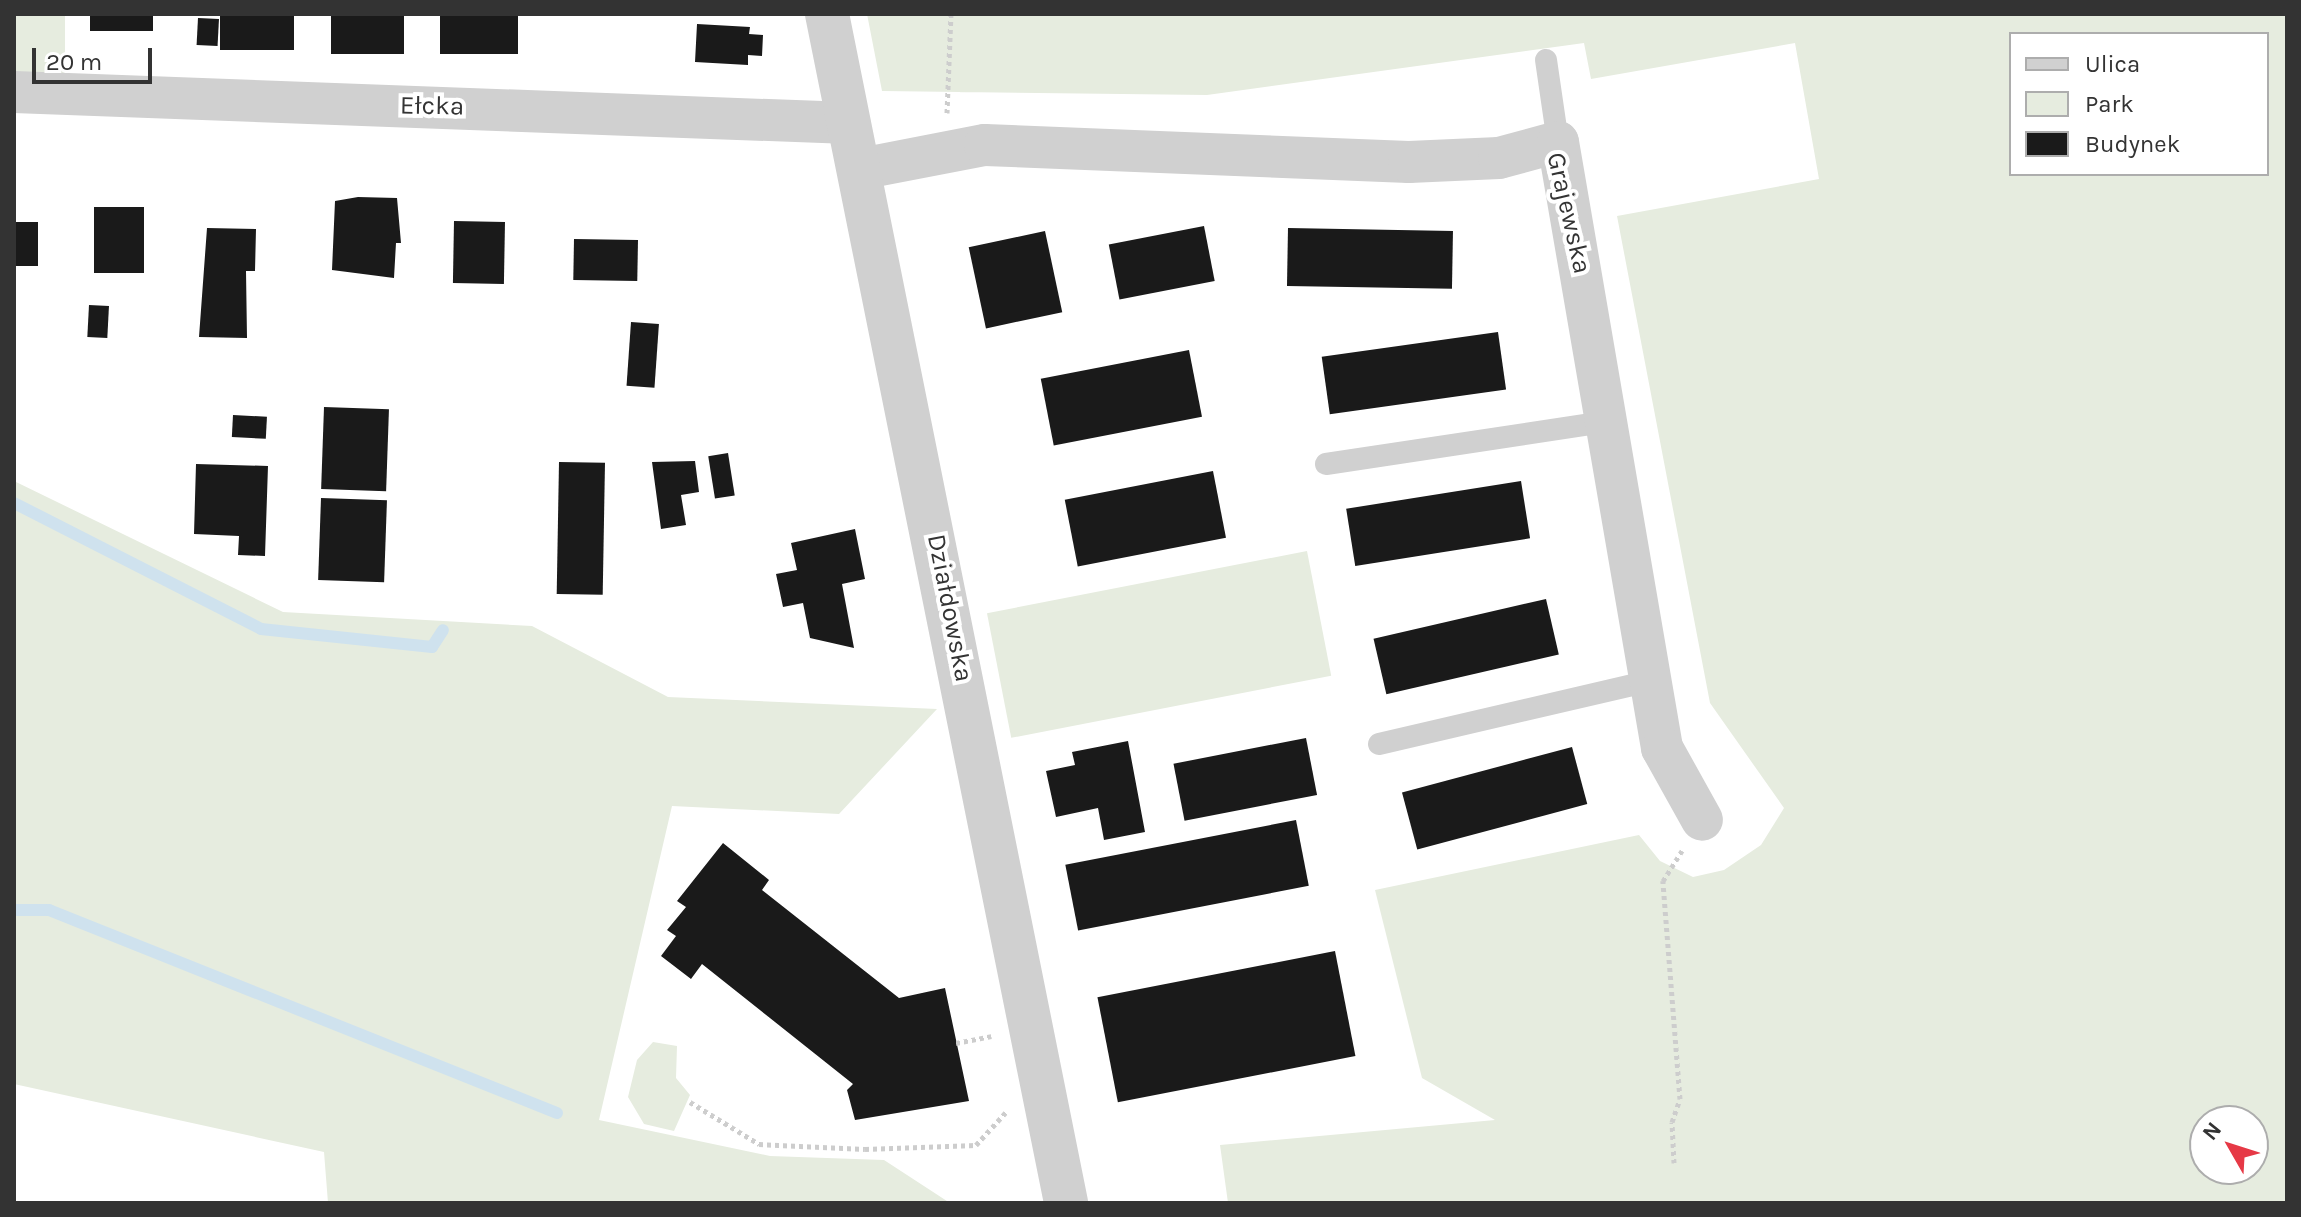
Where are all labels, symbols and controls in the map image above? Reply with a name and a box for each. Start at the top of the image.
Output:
scale bar [36,32,156,82]
legend [2009,32,2269,176]
text: 20 m [46,48,102,76]
text: Ulica [2085,50,2140,78]
street label: Ełcka [400,90,464,122]
text: Park [2085,90,2134,118]
text: Budynek [2085,130,2180,158]
street label: Grajewska [1540,149,1598,277]
street label: Działdowska [920,531,980,685]
north arrow [2189,1105,2269,1185]
text: N [2197,1117,2227,1145]

